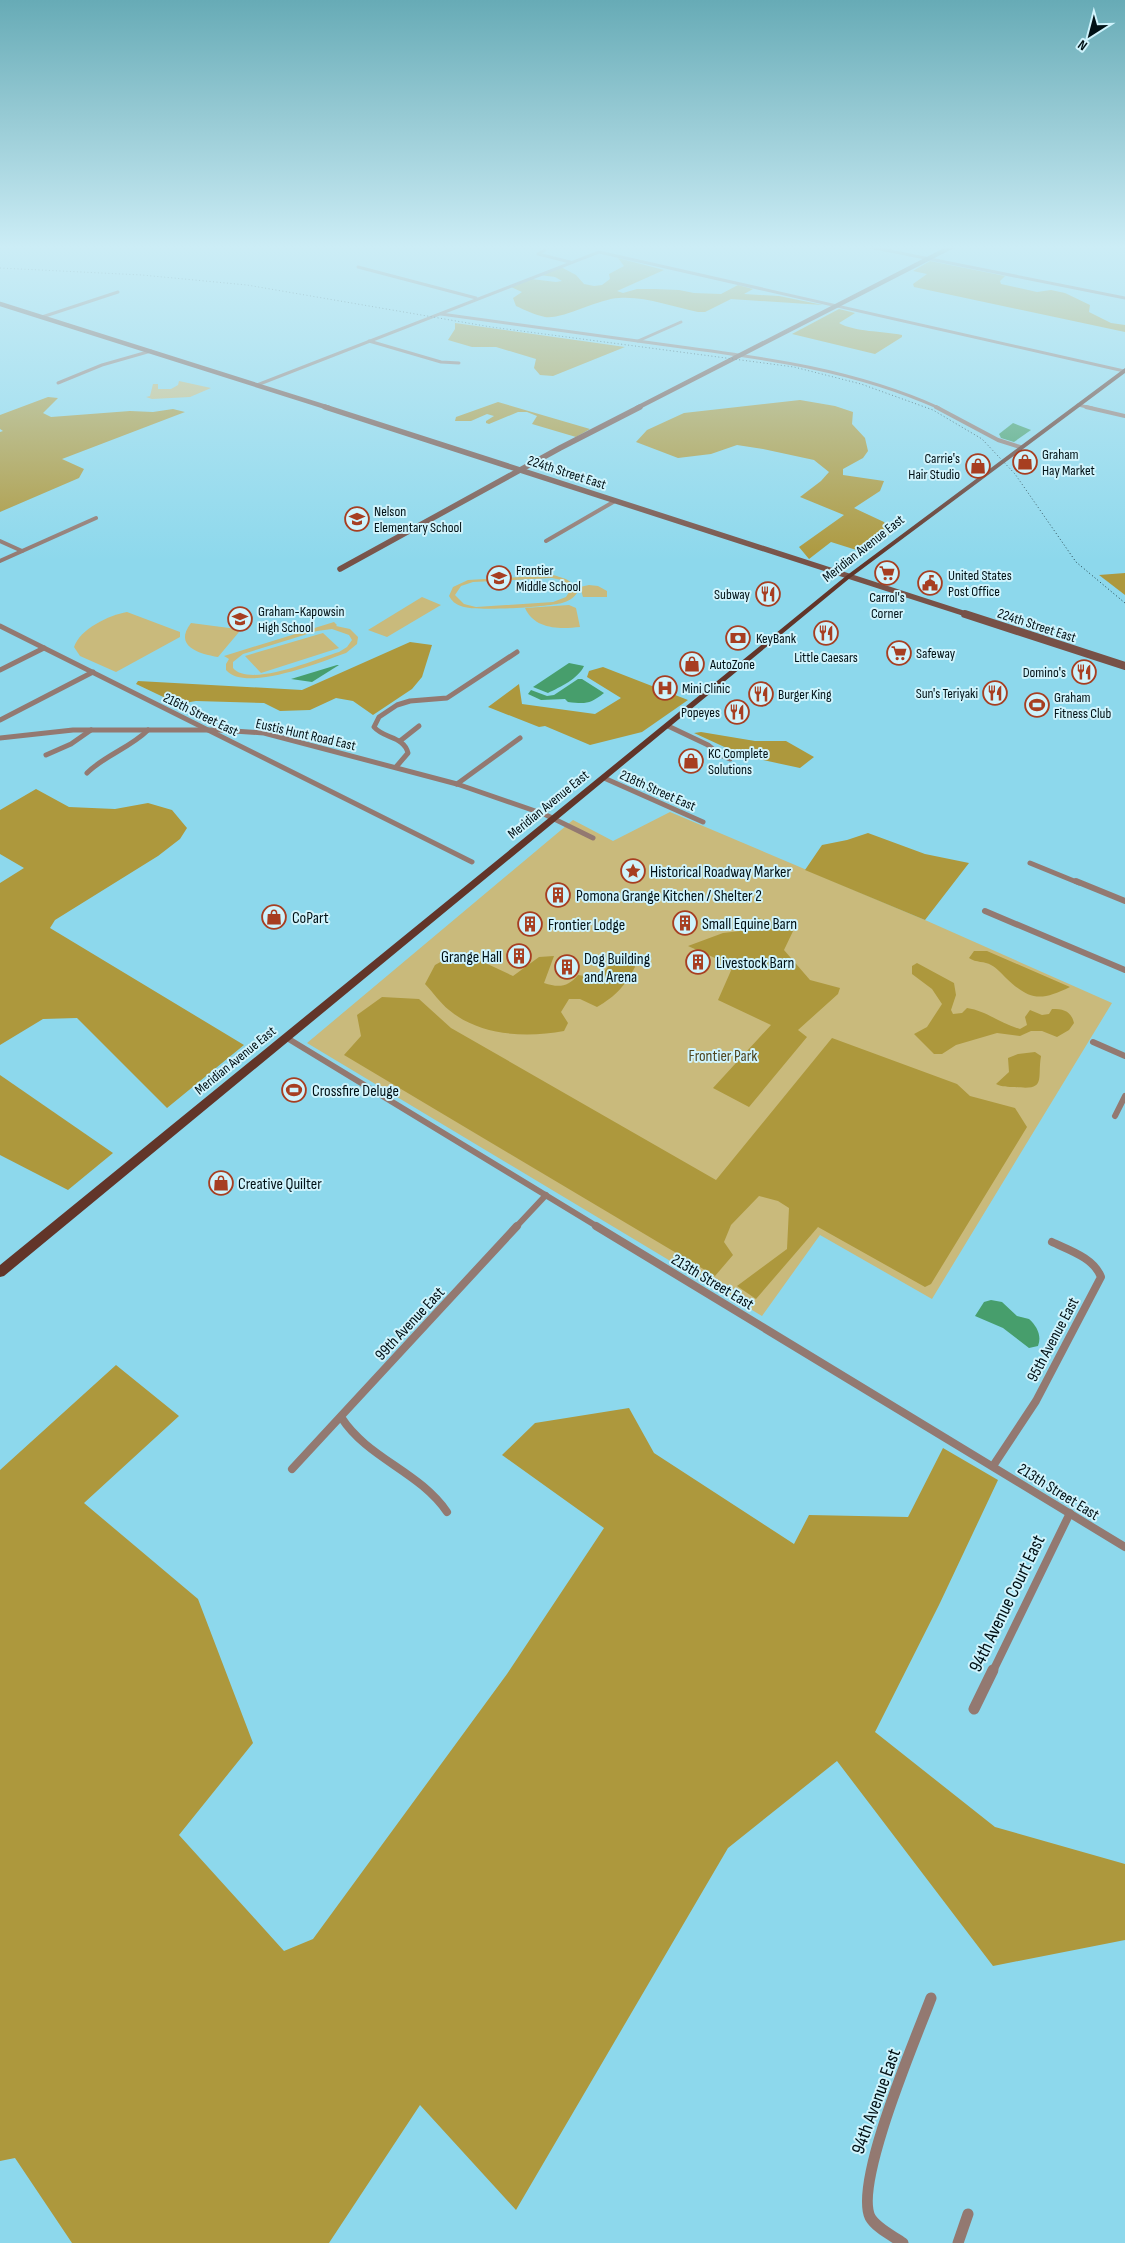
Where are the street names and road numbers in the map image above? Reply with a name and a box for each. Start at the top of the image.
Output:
street label: 224th Street East [525,452,608,493]
street label: Meridian Avenue East [819,511,908,586]
street label: 224th Street East [995,605,1078,646]
street label: 216th Street East [160,689,241,740]
street label: Eustis Hunt Road East [254,715,358,754]
street label: 218th Street East [617,766,698,815]
street label: Meridian Avenue East [504,767,592,842]
street label: Meridian Avenue East [191,1023,279,1098]
street label: 213th Street East [668,1250,757,1314]
street label: 99th Avenue East [371,1283,449,1365]
street label: 95th Avenue East [1023,1294,1083,1385]
street label: 213th Street East [1014,1460,1103,1525]
street label: 94th Avenue Court East [964,1531,1051,1676]
street label: 94th Avenue East [847,2046,906,2157]

